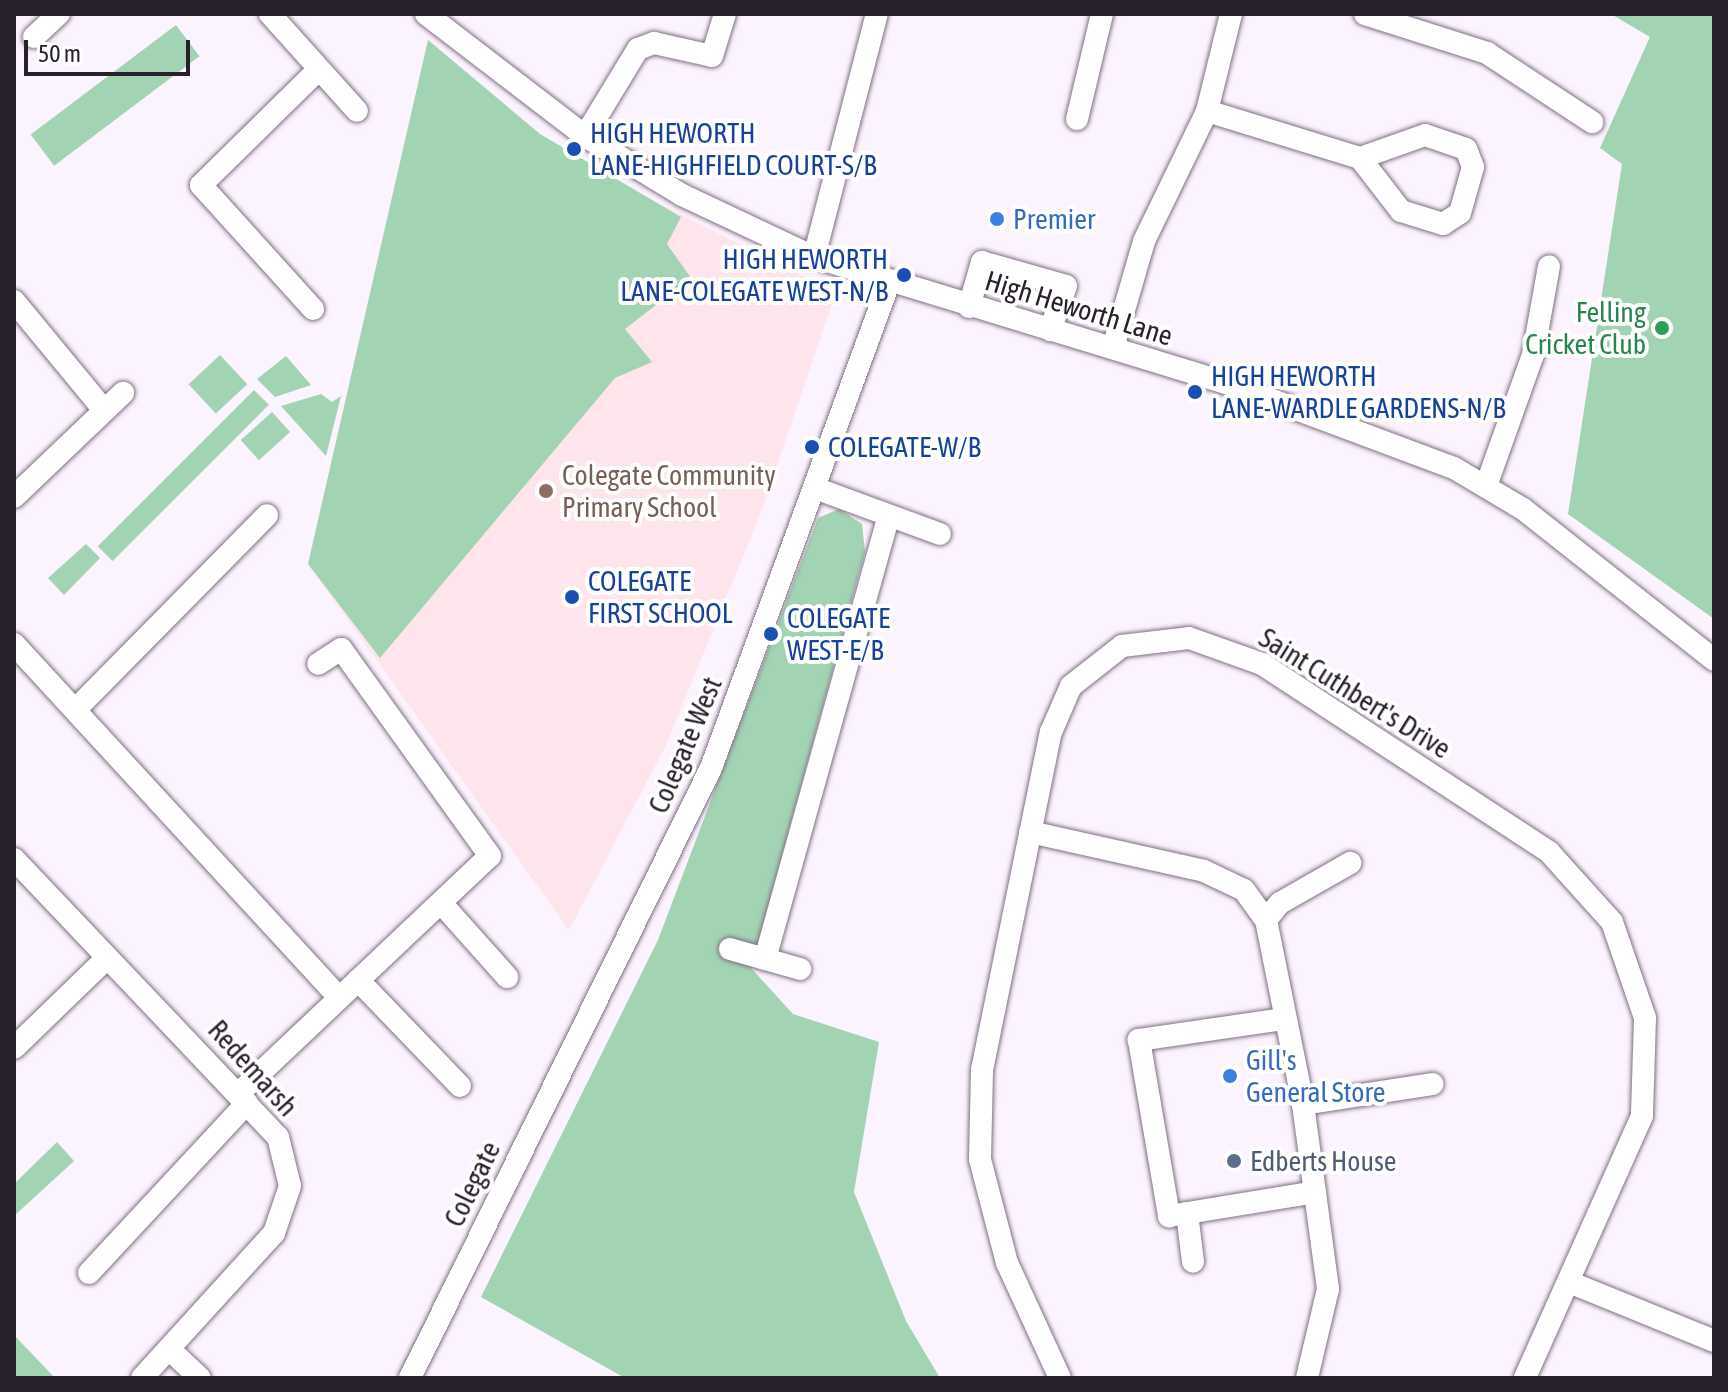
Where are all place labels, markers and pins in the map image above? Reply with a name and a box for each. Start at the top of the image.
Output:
place label: HIGH HEWORTH LANE-HIGHFIELD COURT-S/B [590,116,877,182]
marker: HIGH HEWORTH LANE-HIGHFIELD COURT-S/B [565,140,583,158]
place label: Premier [1013,202,1095,236]
marker: Premier [988,210,1006,228]
place label: HIGH HEWORTH LANE-COLEGATE WEST-N/B [620,242,888,308]
marker: HIGH HEWORTH LANE-COLEGATE WEST-N/B [895,266,913,284]
place label: Felling Cricket Club [1525,295,1646,361]
marker: Felling Cricket Club [1653,319,1671,337]
place label: HIGH HEWORTH LANE-WARDLE GARDENS-N/B [1211,359,1505,425]
marker: HIGH HEWORTH LANE-WARDLE GARDENS-N/B [1186,383,1204,401]
place label: COLEGATE-W/B [828,430,981,464]
marker: COLEGATE-W/B [803,438,821,456]
place label: Colegate Community Primary School [562,458,776,524]
marker: Colegate Community Primary School [537,482,555,500]
place label: COLEGATE FIRST SCHOOL [588,564,732,630]
marker: COLEGATE FIRST SCHOOL [563,588,581,606]
place label: COLEGATE WEST-E/B [787,601,890,667]
marker: COLEGATE WEST-E/B [762,625,780,643]
place label: Gill's General Store [1246,1043,1385,1109]
marker: Gill's General Store [1221,1067,1239,1085]
place label: Edberts House [1250,1144,1396,1178]
marker: Edberts House [1225,1152,1243,1170]

